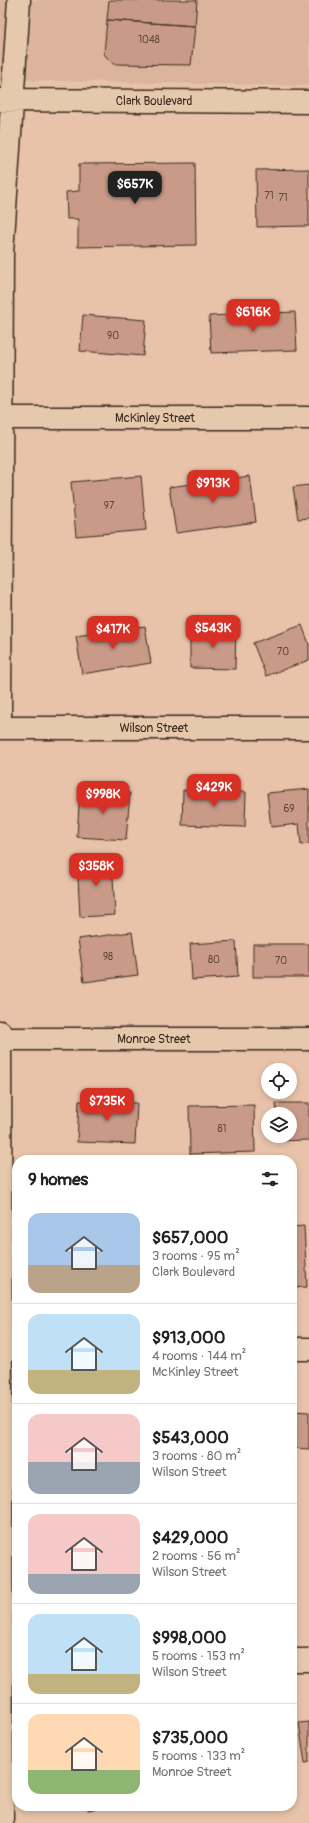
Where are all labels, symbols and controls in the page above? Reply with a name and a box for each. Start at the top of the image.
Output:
house number: 1048 [138,34,160,46]
street label: Clark Boulevard [116,94,192,109]
pin: $657K [107,171,163,205]
text: $657K [117,176,153,192]
house number: 71 [264,190,274,202]
house number: 71 [278,192,288,204]
pin: $616K [225,299,281,333]
text: $616K [235,304,271,320]
house number: 90 [107,330,119,342]
street label: McKinley Street [115,411,195,426]
pin: $913K [185,470,241,504]
text: $913K [196,475,230,491]
house number: 97 [104,500,115,512]
pin: $543K [185,615,241,649]
pin: $417K [85,616,141,650]
text: $543K [195,620,231,636]
text: $417K [96,621,130,637]
house number: 70 [277,646,289,658]
street label: Wilson Street [120,721,189,736]
pin: $429K [186,774,242,808]
text: $429K [196,779,232,795]
pin: $998K [75,781,131,815]
text: $998K [86,786,120,802]
house number: 69 [284,803,294,815]
pin: $358K [68,853,124,887]
text: $358K [78,858,114,874]
house number: 98 [103,951,113,963]
house number: 80 [208,954,220,966]
house number: 70 [275,955,287,967]
street label: Monroe Street [117,1032,191,1047]
map controls [261,1063,297,1143]
button: locate [261,1063,297,1099]
pin: $735K [79,1088,135,1122]
text: $735K [89,1093,125,1109]
button: layers [261,1107,297,1143]
house number: 81 [218,1123,227,1135]
icon: filters [259,1168,281,1190]
text: 9 homes [28,1169,88,1190]
text: $657,000 [152,1227,228,1248]
icon: home [60,1229,108,1277]
text: 3 rooms · 95 m² [152,1248,240,1264]
text: Clark Boulevard [152,1264,235,1280]
text: $913,000 [152,1327,225,1348]
icon: home [60,1330,108,1378]
text: 4 rooms · 144 m² [152,1348,246,1364]
text: McKinley Street [152,1364,238,1380]
text: $543,000 [152,1427,229,1448]
icon: home [60,1430,108,1478]
text: 3 rooms · 80 m² [152,1448,241,1464]
text: Wilson Street [152,1464,227,1480]
text: $429,000 [152,1527,228,1548]
icon: home [60,1530,108,1578]
text: 2 rooms · 56 m² [152,1548,240,1564]
text: Wilson Street [152,1564,227,1580]
text: $998,000 [152,1627,226,1648]
icon: home [60,1630,108,1678]
text: 5 rooms · 153 m² [152,1648,245,1664]
text: Wilson Street [152,1664,227,1680]
text: $735,000 [152,1727,228,1748]
icon: home [60,1730,108,1778]
text: 5 rooms · 133 m² [152,1748,245,1764]
text: Monroe Street [152,1764,231,1780]

